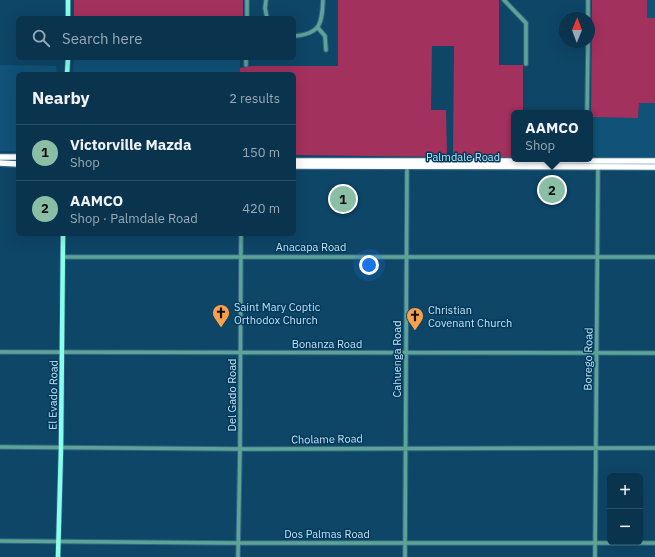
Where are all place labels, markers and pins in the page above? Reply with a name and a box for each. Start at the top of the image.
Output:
pin: 2 [539,175,565,205]
pin: 1 [330,184,356,214]
place label: Saint Mary Coptic Orthodox Church [234,300,321,327]
church icon: Saint Mary Coptic Orthodox Church [211,303,231,328]
place label: Christian Covenant Church [428,303,512,330]
church icon: Christian Covenant Church [405,306,425,331]

